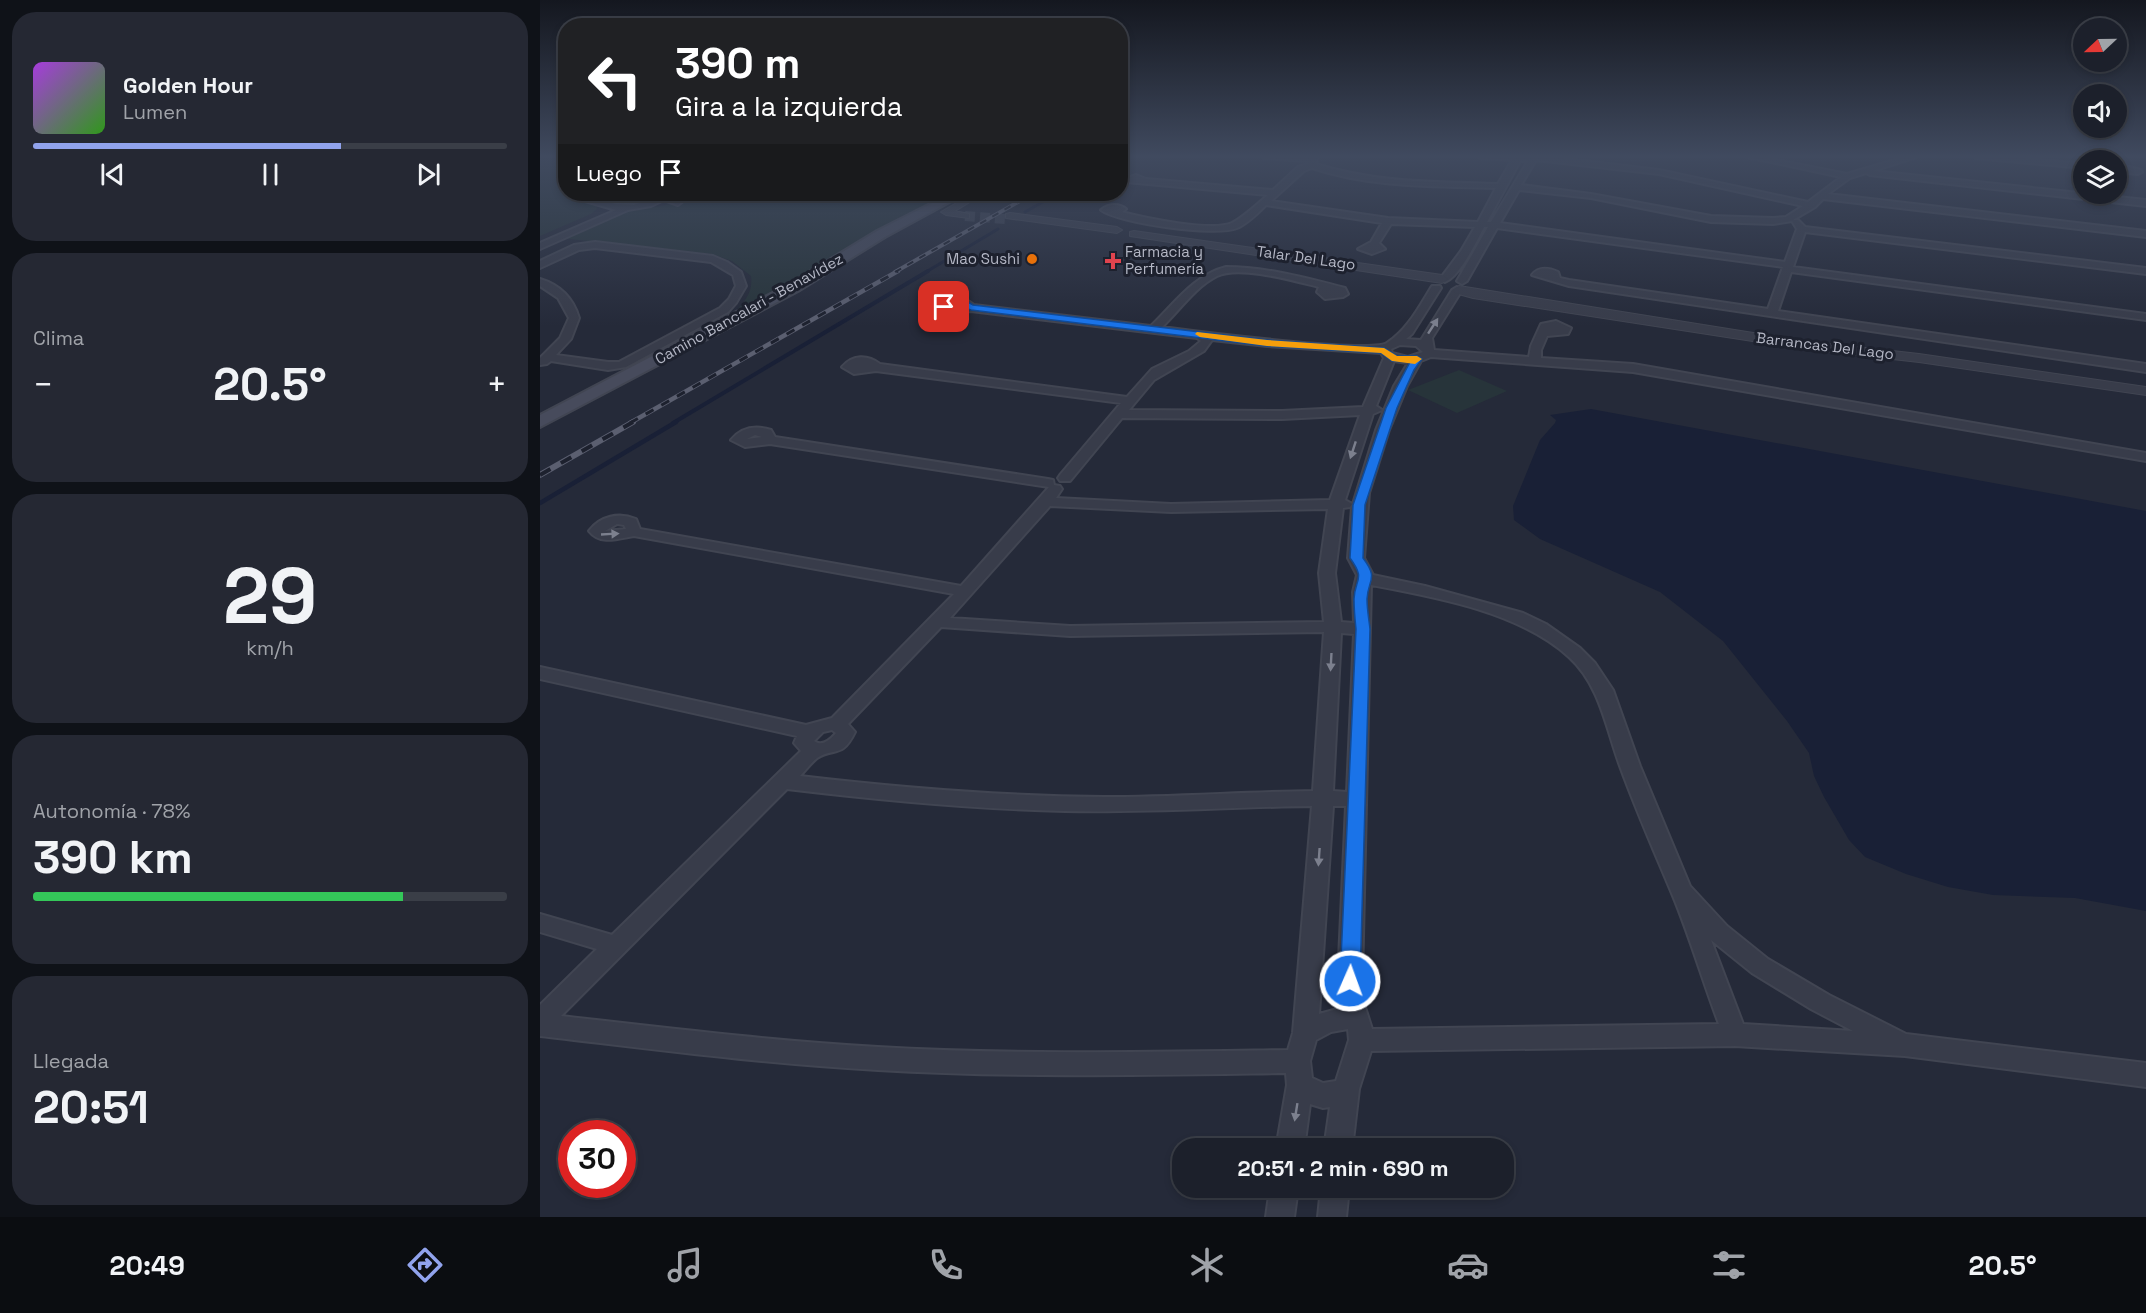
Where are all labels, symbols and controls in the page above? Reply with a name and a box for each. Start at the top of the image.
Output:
north arrow [2073,18,2127,72]
map controls [2073,18,2127,204]
text: 390 m [675,37,800,90]
icon: left [576,42,654,120]
text: Golden Hour [123,71,253,99]
button: sound [2073,84,2127,138]
text: Gira a la izquierda [675,89,902,124]
text: Lumen [123,99,187,125]
button: layers [2073,150,2127,204]
icon: arrive [654,156,687,189]
icon: previous [96,158,129,191]
icon: pause [254,158,287,191]
icon: next [412,158,445,191]
text: Luego [576,159,642,187]
street label: Talar Del Lago [1255,241,1357,274]
place label: Farmacia y Perfumería [1125,242,1204,278]
street label: Camino Bancalari - Benavídez [652,249,846,368]
place label: Mao Sushi [946,249,1020,268]
marker: Mao Sushi [1025,252,1039,266]
marker: Farmacia y Perfumería [1106,254,1120,268]
pin [918,281,969,332]
icon: arrive [927,290,960,323]
one-way arrow [1428,318,1439,334]
text: Clima [33,325,84,351]
street label: Barrancas Del Lago [1755,328,1895,363]
text: 20.5° [213,356,327,413]
text: − [33,364,53,406]
text: + [487,364,507,406]
one-way arrow [1348,441,1358,459]
one-way arrow [601,530,620,539]
text: 29 [223,546,317,646]
text: km/h [246,635,294,661]
one-way arrow [1326,653,1336,672]
text: Autonomía · 78% [33,798,190,824]
text: 390 km [33,829,193,886]
one-way arrow [1314,847,1324,866]
position arrow [1318,949,1382,1013]
text: Llegada [33,1048,109,1074]
text: 20:51 [33,1079,149,1136]
one-way arrow [1291,1103,1300,1122]
speed limit sign: 30 [558,1120,636,1198]
text: 20:51 · 2 min · 690 m [1237,1154,1449,1182]
icon: directions [404,1244,446,1286]
icon: music [664,1244,706,1286]
icon: phone [925,1244,967,1286]
icon: climate [1186,1244,1228,1286]
icon: car [1447,1244,1489,1286]
icon: filters [1708,1244,1750,1286]
text: 20:49 [109,1248,185,1283]
text: 20.5° [1968,1248,2037,1283]

